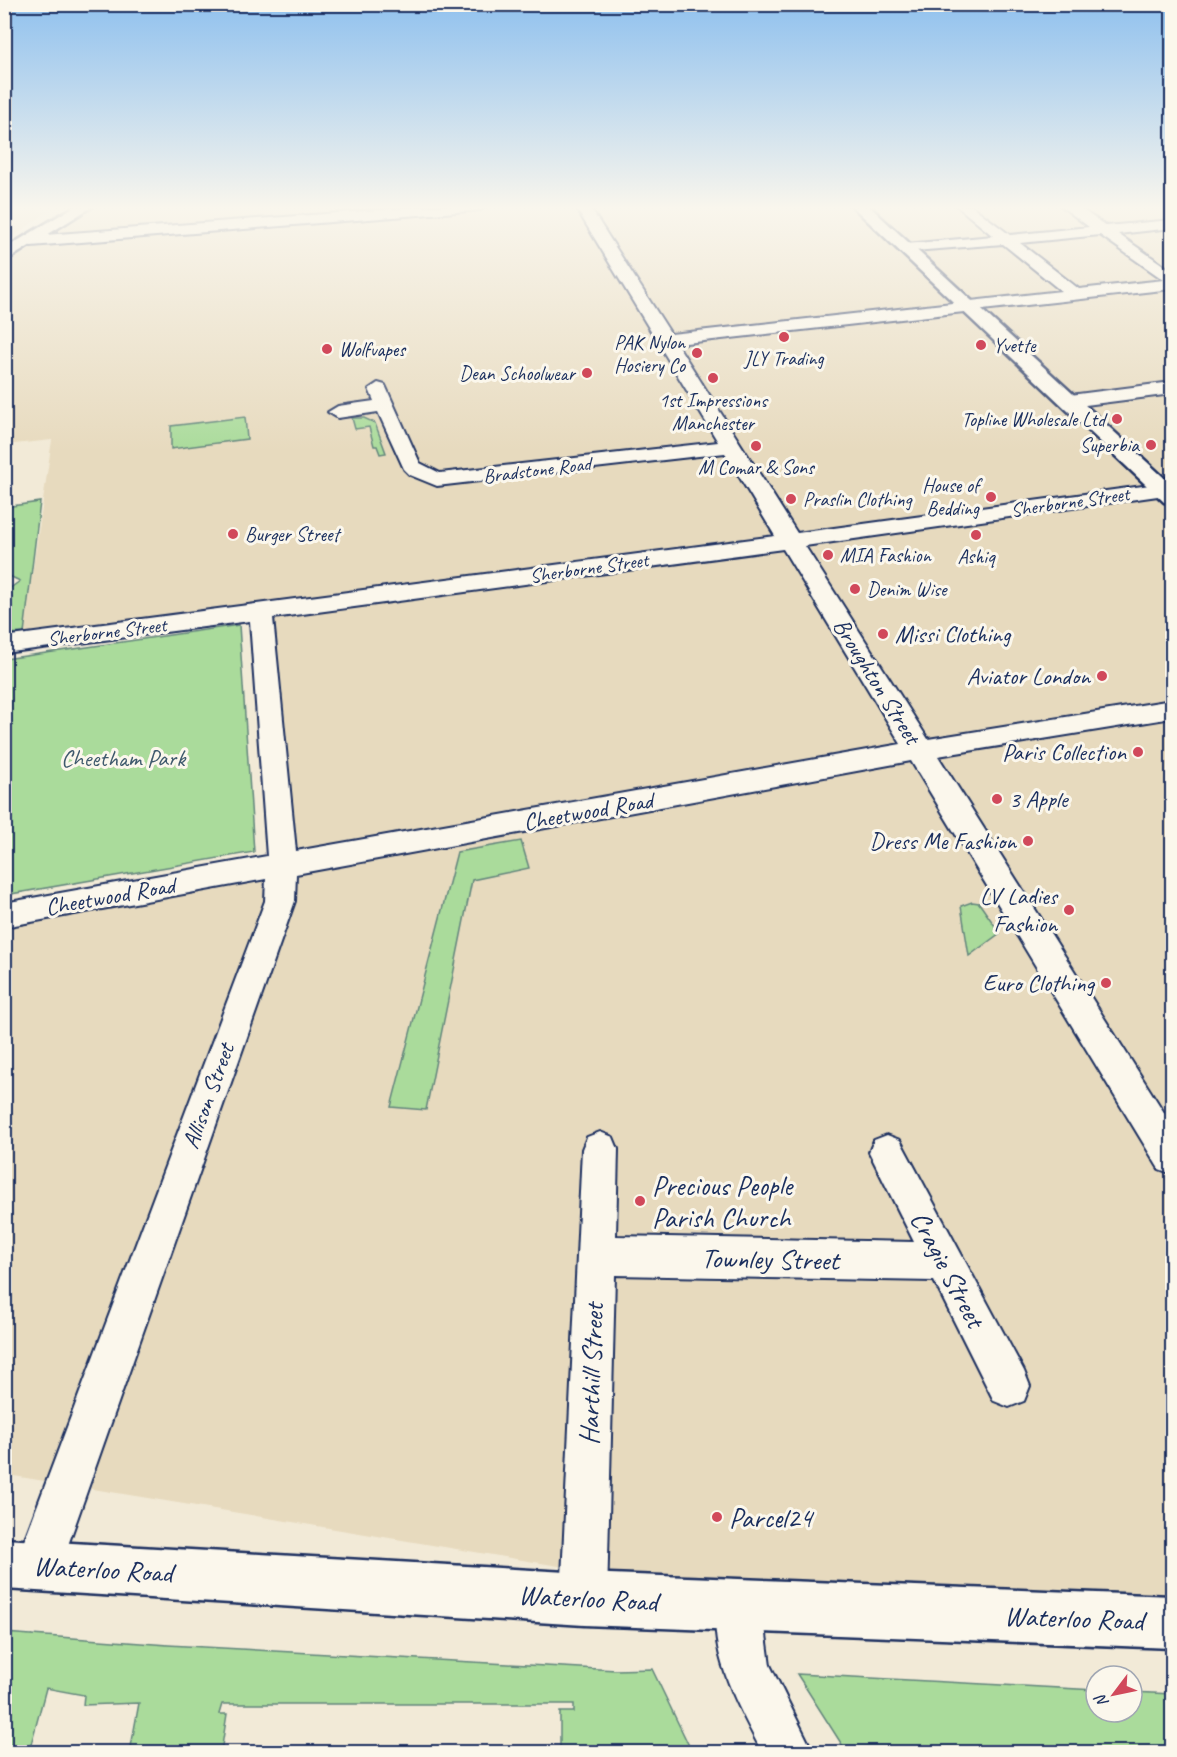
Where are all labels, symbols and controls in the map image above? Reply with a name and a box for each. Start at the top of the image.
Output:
place label: PAK Nylon Hosiery Co [614,330,686,378]
marker: JLY Trading [777,330,791,344]
place label: Yvette [993,333,1037,358]
place label: Wolfvapes [339,337,407,362]
marker: Yvette [974,338,988,352]
marker: Wolfvapes [320,342,334,356]
marker: PAK Nylon Hosiery Co [690,346,704,360]
place label: JLY Trading [743,346,825,371]
place label: Dean Schoolwear [459,361,577,386]
marker: Dean Schoolwear [580,366,594,380]
marker: 1st Impressions Manchester [706,371,720,385]
place label: 1st Impressions Manchester [659,388,769,436]
place label: Topline Wholesale Ltd [962,407,1108,432]
marker: Topline Wholesale Ltd [1110,412,1124,426]
place label: Superbia [1080,433,1140,458]
marker: Superbia [1144,438,1158,452]
marker: M Comar & Sons [749,439,763,453]
street label: Bradstone Road [482,451,595,489]
place label: M Comar & Sons [698,455,816,480]
place label: House of Bedding [922,473,983,521]
street label: Sherborne Street [1009,481,1133,523]
place label: Praslin Clothing [803,487,913,512]
marker: House of Bedding [984,490,998,504]
marker: Praslin Clothing [784,492,798,506]
place label: Burger Street [245,522,343,547]
marker: Burger Street [226,527,240,541]
marker: Ashiq [969,528,983,542]
place label: MIA Fashion [840,543,932,568]
place label: Ashiq [957,544,996,569]
street label: Sherborne Street [528,547,652,589]
marker: MIA Fashion [821,548,835,562]
place label: Denim Wise [867,577,948,602]
marker: Denim Wise [848,582,862,596]
street label: Sherborne Street [46,612,170,652]
street label: Broughton Street [826,613,929,751]
place label: Missi Clothing [895,619,1012,649]
marker: Missi Clothing [876,627,890,641]
place label: Aviator London [967,661,1091,691]
marker: Aviator London [1095,669,1109,683]
place label: Paris Collection [1002,737,1127,767]
park label: Cheetham Park [61,743,187,773]
marker: Paris Collection [1131,745,1145,759]
street label: Cheetwood Road [521,784,659,837]
place label: 3 Apple [1009,784,1070,814]
marker: 3 Apple [990,792,1004,806]
place label: Dress Me Fashion [869,826,1017,856]
marker: Dress Me Fashion [1021,834,1035,848]
street label: Cheetwood Road [43,869,181,922]
place label: LV Ladies Fashion [980,881,1059,939]
marker: LV Ladies Fashion [1062,903,1076,917]
place label: Euro Clothing [983,968,1095,998]
marker: Euro Clothing [1099,976,1113,990]
street label: Allison Street [175,1037,242,1153]
place label: Precious People Parish Church [652,1168,794,1235]
marker: Precious People Parish Church [633,1194,647,1208]
street label: Cragie Street [903,1205,995,1336]
street label: Townley Street [701,1240,842,1278]
street label: Harthill Street [571,1300,611,1446]
place label: Parcel24 [729,1500,814,1535]
marker: Parcel24 [710,1510,724,1524]
street label: Waterloo Road [33,1548,177,1590]
street label: Waterloo Road [518,1577,662,1619]
street label: Waterloo Road [1004,1598,1148,1638]
north arrow [1084,1664,1144,1724]
text: N [1089,1689,1113,1711]

